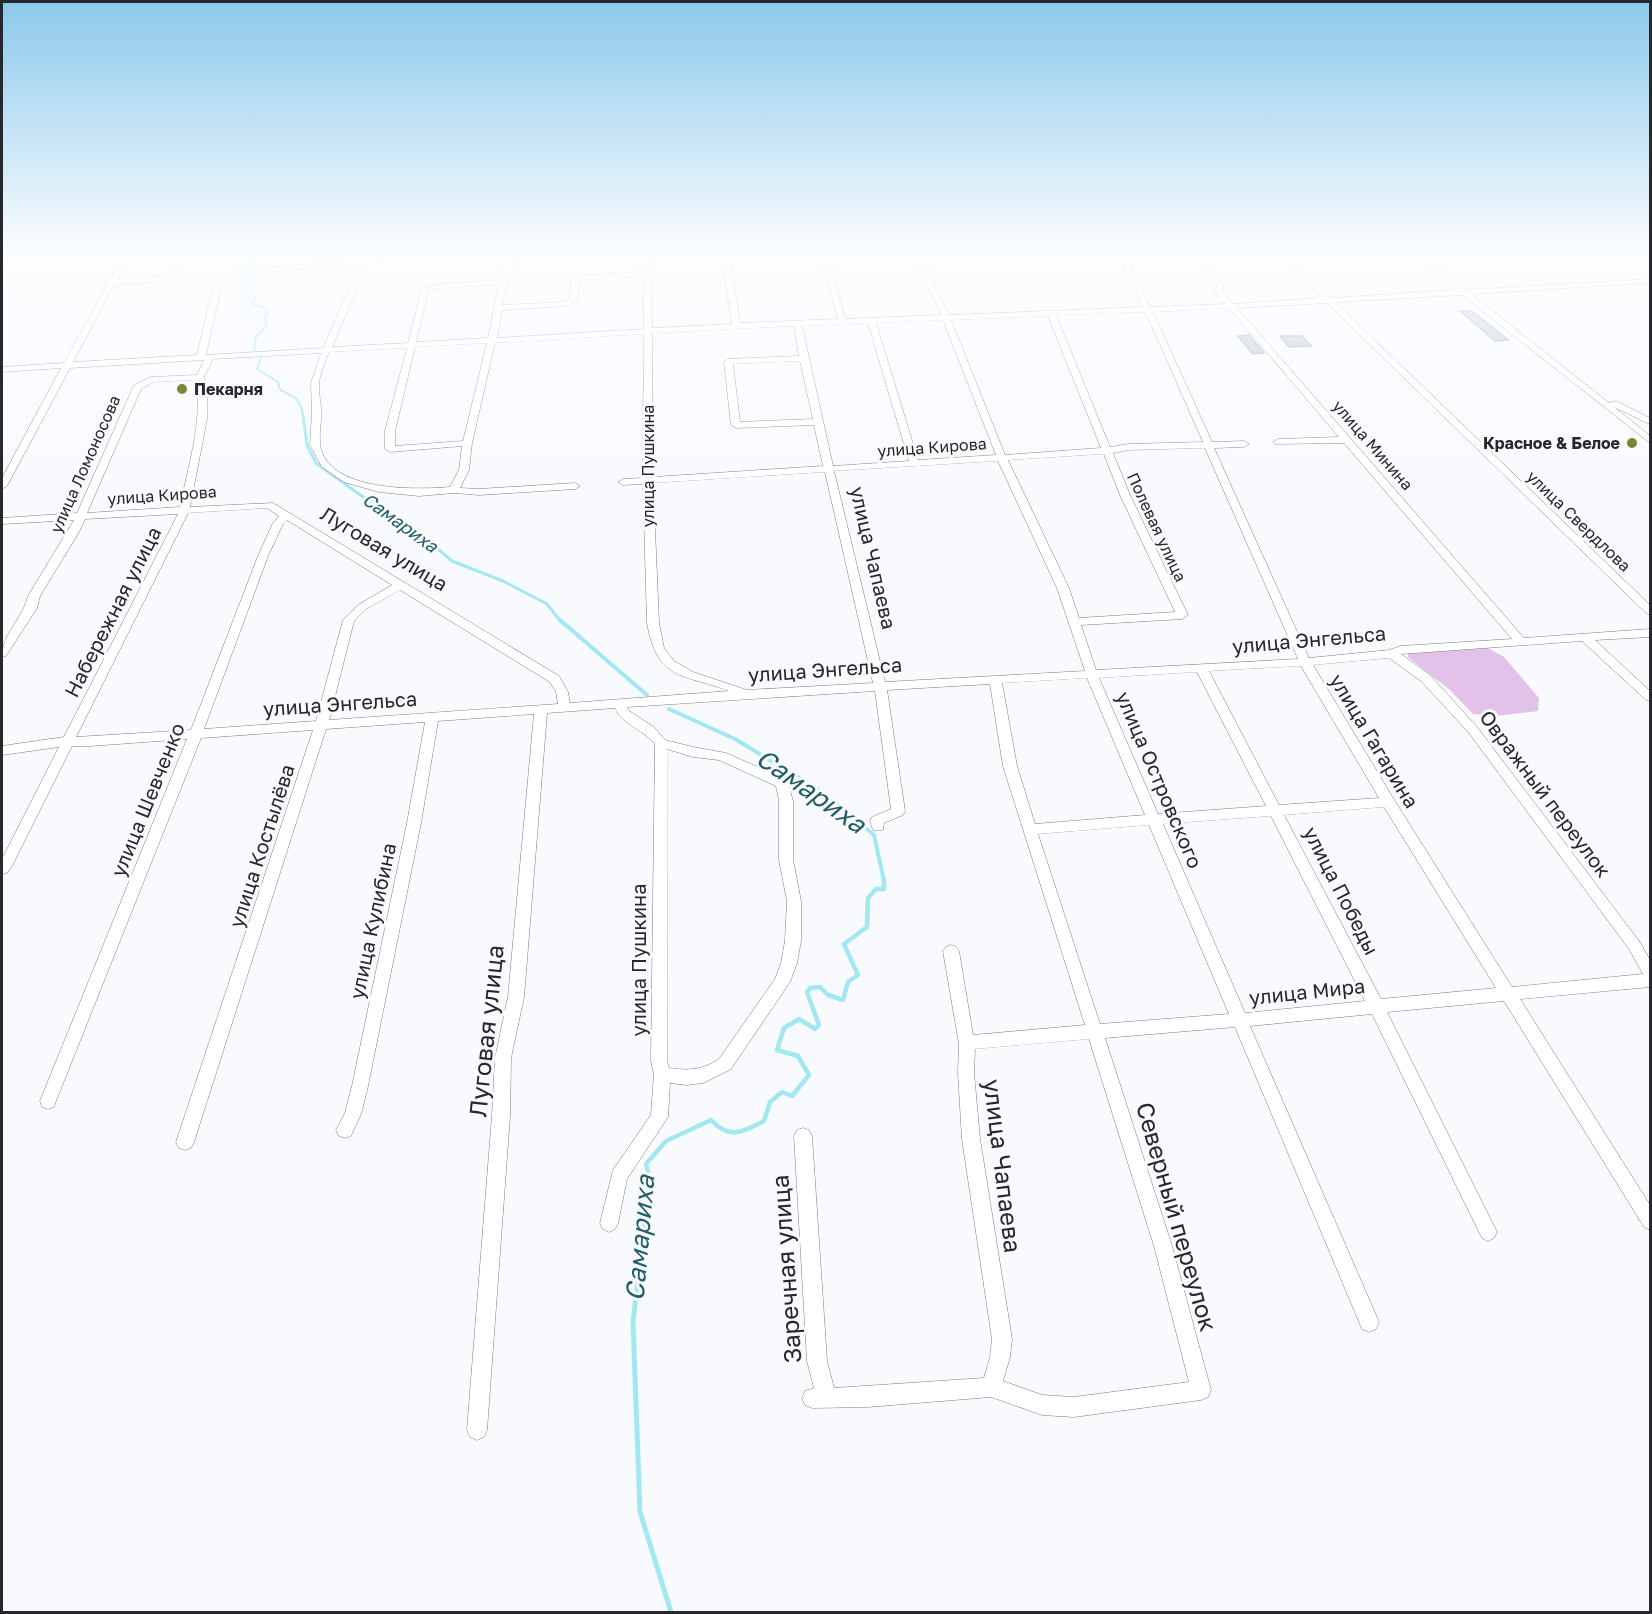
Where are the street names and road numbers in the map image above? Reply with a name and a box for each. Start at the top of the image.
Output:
street label: улица Ломоносова [46,392,124,536]
street label: улица Минина [1328,396,1418,494]
street label: улица Пушкина [638,405,658,527]
street label: улица Кирова [877,433,987,461]
street label: улица Свердлова [1523,466,1635,576]
street label: Полевая улица [1123,469,1191,585]
street label: улица Кирова [107,481,217,509]
street label: улица Чапаева [846,484,902,632]
street label: Луговая улица [317,501,452,596]
street label: Набережная улица [59,522,165,701]
street label: улица Энгельса [1231,620,1387,658]
street label: улица Энгельса [747,652,903,686]
street label: улица Гагарина [1325,669,1424,812]
street label: улица Энгельса [262,686,418,720]
street label: улица Островского [1112,688,1208,872]
street label: Овражный переулок [1475,705,1616,882]
street label: улица Шевченко [105,719,189,880]
street label: улица Костылёва [223,761,299,930]
street label: улица Победы [1299,822,1385,959]
street label: улица Кулибина [344,840,400,1001]
street label: улица Пушкина [626,883,650,1037]
street label: Луговая улица [462,943,509,1118]
street label: улица Мира [1248,973,1366,1009]
street label: улица Чапаева [978,1077,1029,1254]
street label: Северный переулок [1131,1099,1224,1335]
street label: Заречная улица [764,1174,807,1364]

